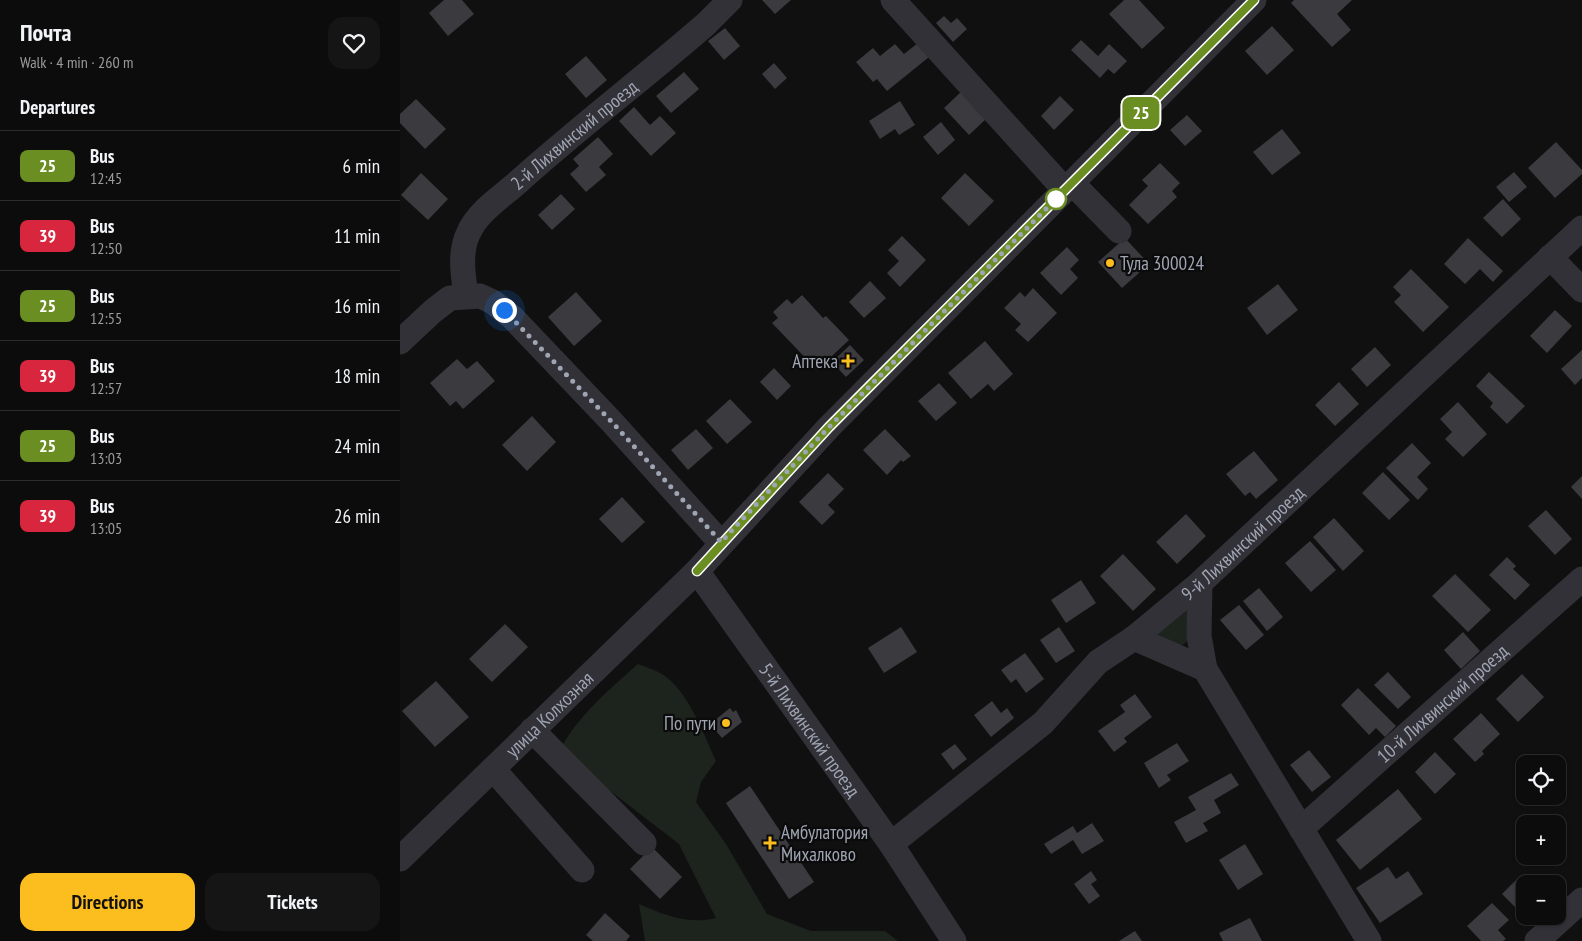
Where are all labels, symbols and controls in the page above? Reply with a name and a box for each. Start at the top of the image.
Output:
text: Почта [20,17,72,48]
button: heart [328,17,380,69]
text: Walk · 4 min · 260 m [20,52,133,72]
street label: 2-й Лихвинский проезд [506,74,643,195]
text: Departures [20,95,95,119]
line badge: 25 [1118,97,1164,129]
text: 25 [1132,101,1150,124]
text: Bus [90,144,114,168]
text: 25 [39,154,56,177]
text: 6 min [343,154,380,178]
text: 12:45 [90,168,122,188]
unlabelled marker [1045,188,1067,210]
text: Bus [90,214,114,238]
text: 39 [39,224,56,247]
text: 11 min [334,224,380,248]
text: 12:50 [90,238,122,258]
place label: Тула 300024 [1120,251,1205,275]
marker: Тула 300024 [1104,257,1116,269]
text: Bus [90,284,114,308]
text: 25 [39,294,56,317]
text: 16 min [334,294,380,318]
your location [492,298,517,323]
text: 12:55 [90,308,122,328]
place label: Аптека [792,349,838,373]
text: Bus [90,354,114,378]
marker: Аптека [842,355,854,367]
text: 39 [39,364,56,387]
text: 18 min [334,364,380,388]
text: 12:57 [90,378,122,398]
text: Bus [90,424,114,448]
text: 25 [39,434,56,457]
text: 24 min [334,434,380,458]
text: 13:03 [90,448,122,468]
street label: 9-й Лихвинский проезд [1176,480,1310,606]
text: Bus [90,494,114,518]
text: 39 [39,504,56,527]
text: 26 min [334,504,380,528]
text: 13:05 [90,518,122,538]
street label: 10-й Лихвинский проезд [1372,638,1513,768]
street label: 5-й Лихвинский проезд [754,658,866,802]
street label: улица Колхозная [500,666,598,762]
place label: По пути [664,711,716,735]
marker: По пути [720,717,732,729]
map controls [1516,755,1566,925]
button: locate [1516,755,1566,805]
button: + [1516,815,1566,865]
place label: Амбулатория Михалково [781,820,868,866]
marker: Амбулатория Михалково [763,836,777,850]
button: Directions [20,873,195,931]
button: Tickets [205,873,380,931]
button: − [1516,875,1566,925]

